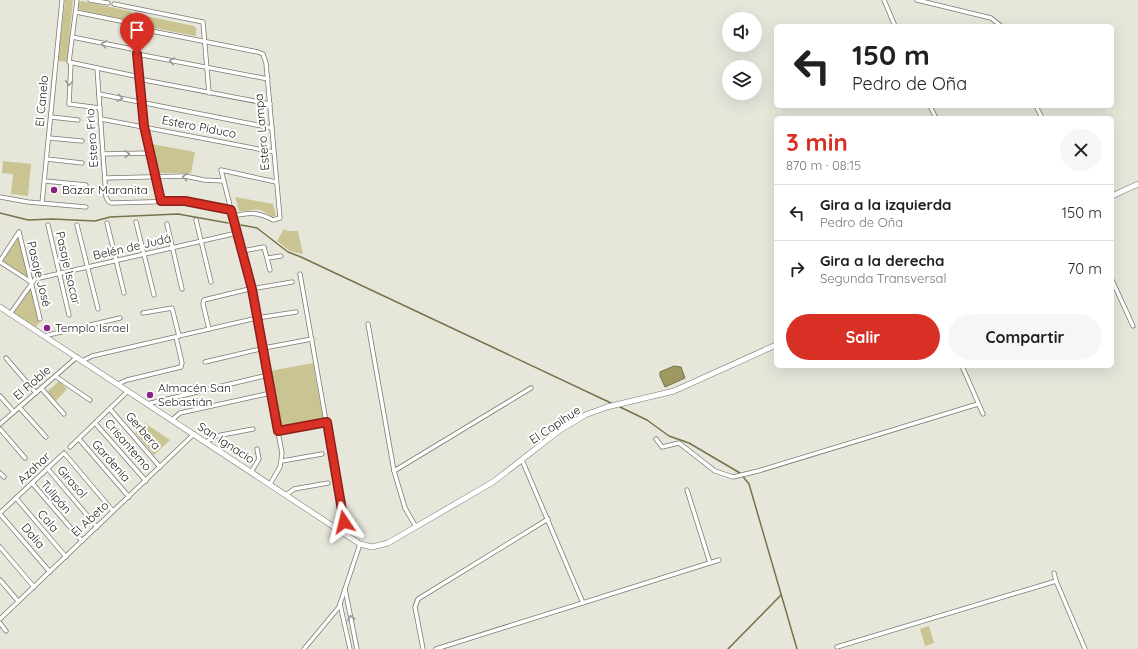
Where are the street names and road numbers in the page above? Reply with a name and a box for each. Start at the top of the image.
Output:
street label: El Canelo [32,75,51,127]
street label: Estero Lampa [251,93,272,171]
street label: Estero Frio [82,108,101,168]
street label: Estero Piduco [161,112,238,141]
street label: Pasaje Isacar [53,230,84,306]
street label: Belén de Judá [91,230,172,263]
street label: Pasaje José [24,239,55,308]
street label: El Roble [10,362,54,403]
street label: El Copihue [526,402,583,447]
street label: Gerbera [123,409,164,453]
street label: Crisantemo [102,416,155,474]
street label: San Ignacio [195,419,258,467]
street label: Gardenia [89,437,134,485]
street label: Azahar [14,448,53,487]
street label: Girasol [54,462,91,501]
street label: Tulipán [38,477,75,516]
street label: El Abeto [68,497,112,540]
street label: Cala [34,506,62,535]
street label: Dalia [18,520,48,551]

